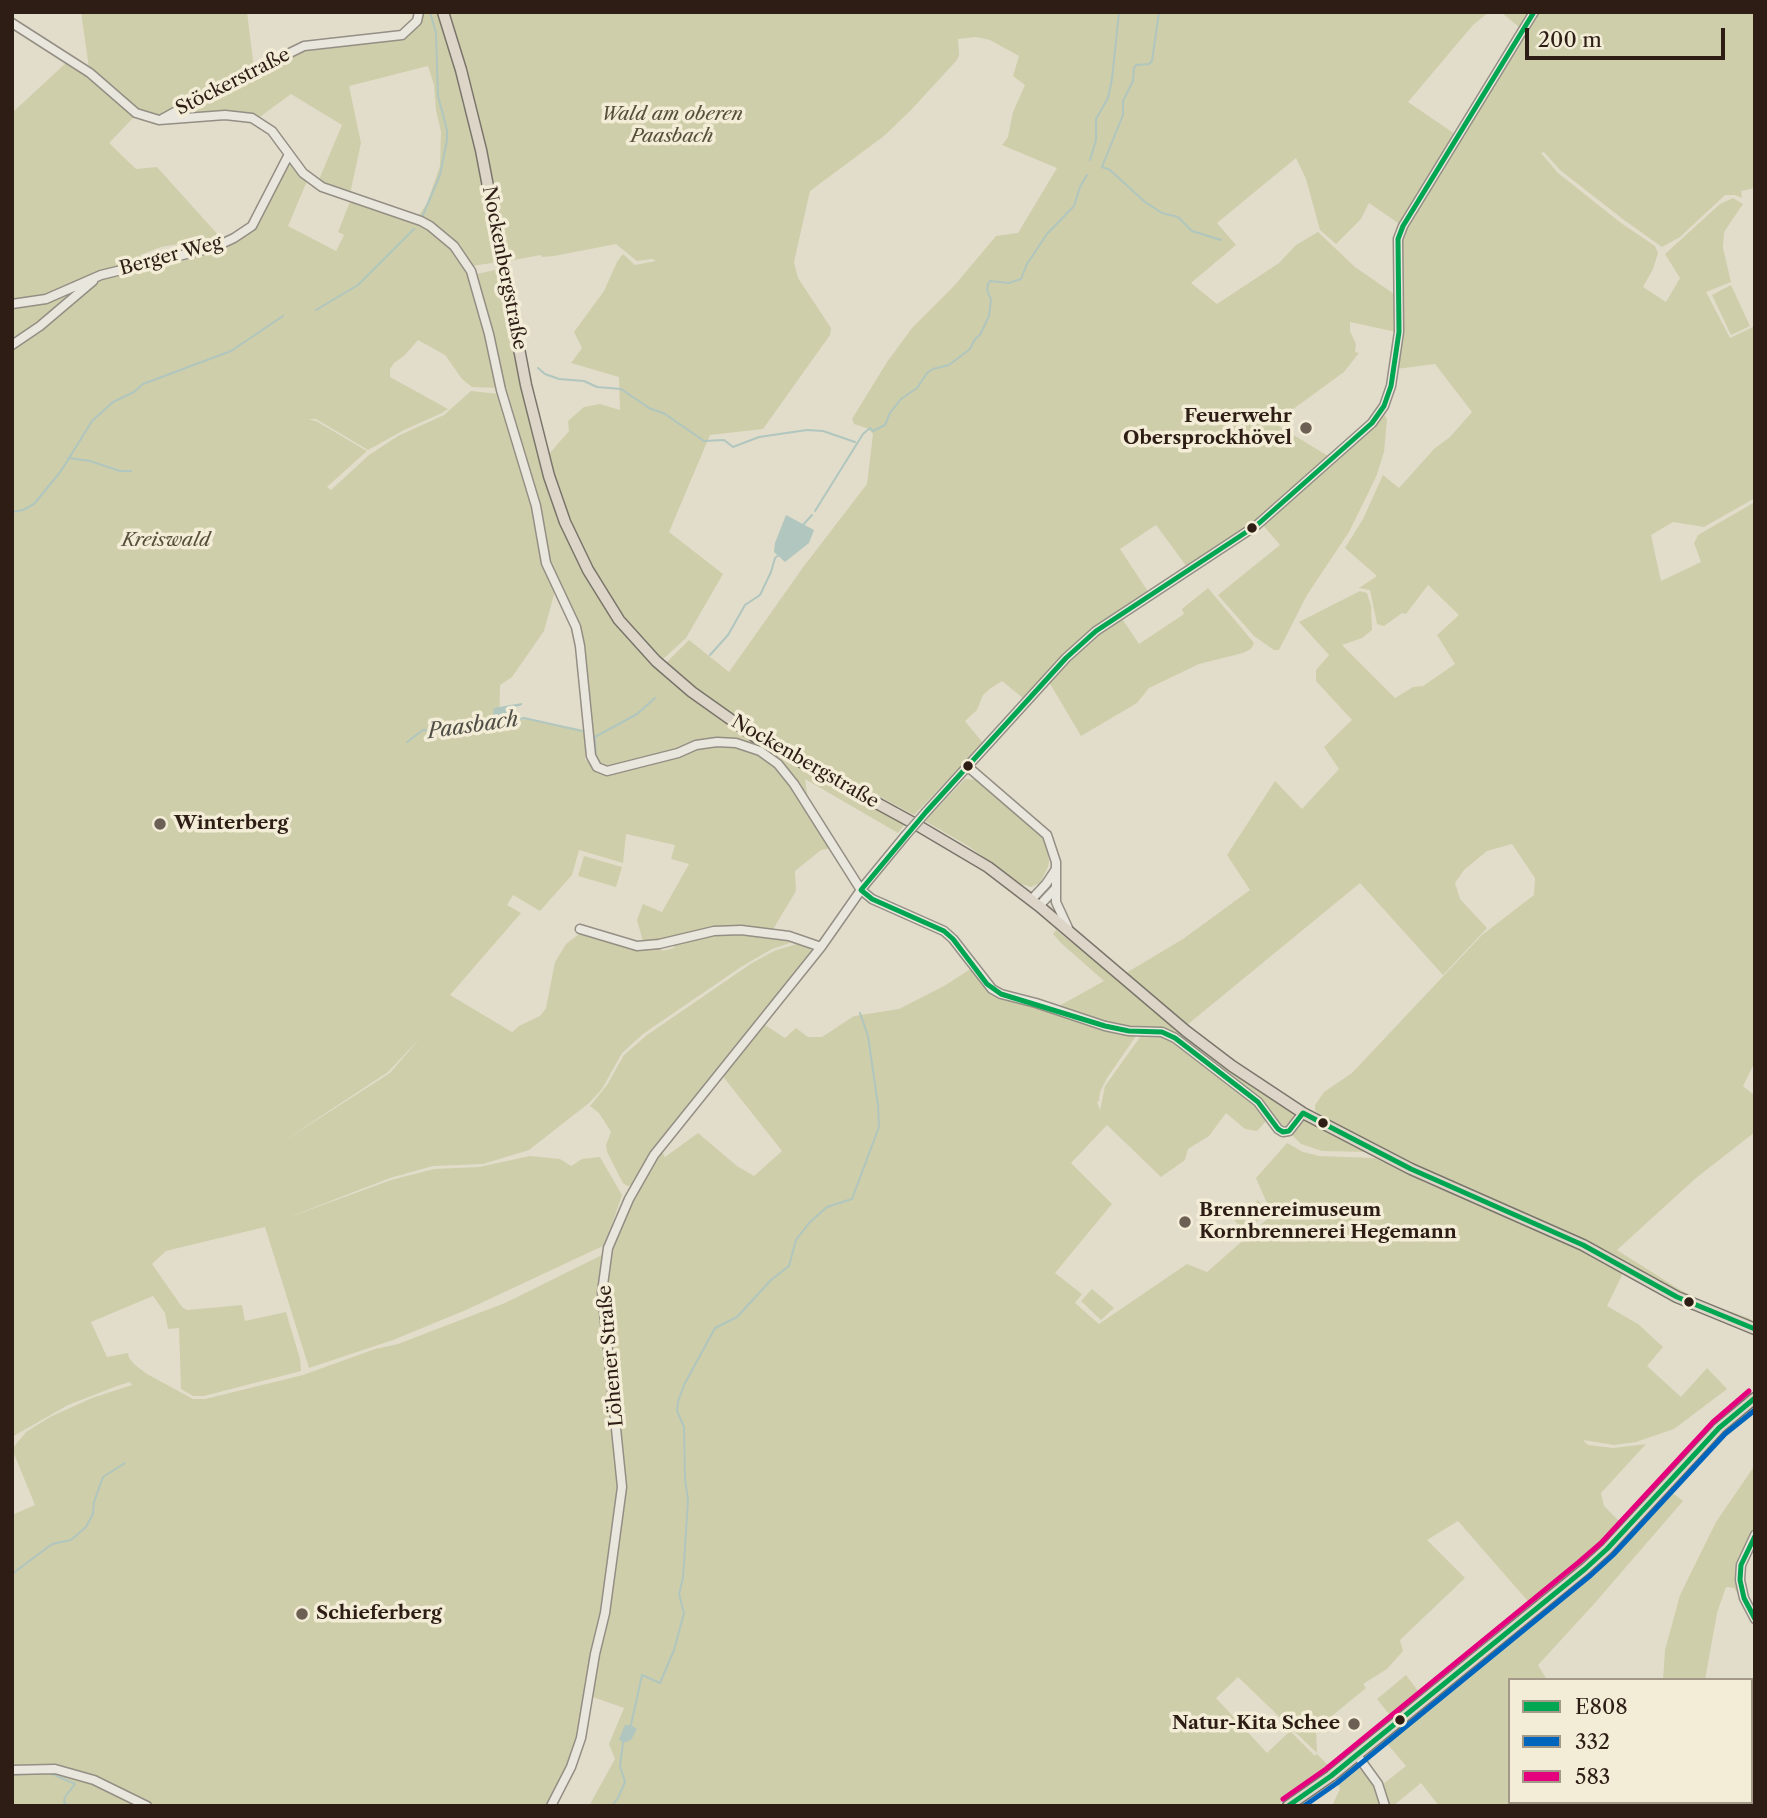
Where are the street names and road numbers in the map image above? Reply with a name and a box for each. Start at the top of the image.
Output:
street label: Stöckerstraße [172,43,294,121]
street label: Nockenbergstraße [477,184,531,352]
street label: Berger Weg [117,231,225,281]
street label: Nockenbergstraße [727,711,883,813]
street label: Löhener Straße [593,1284,629,1428]

